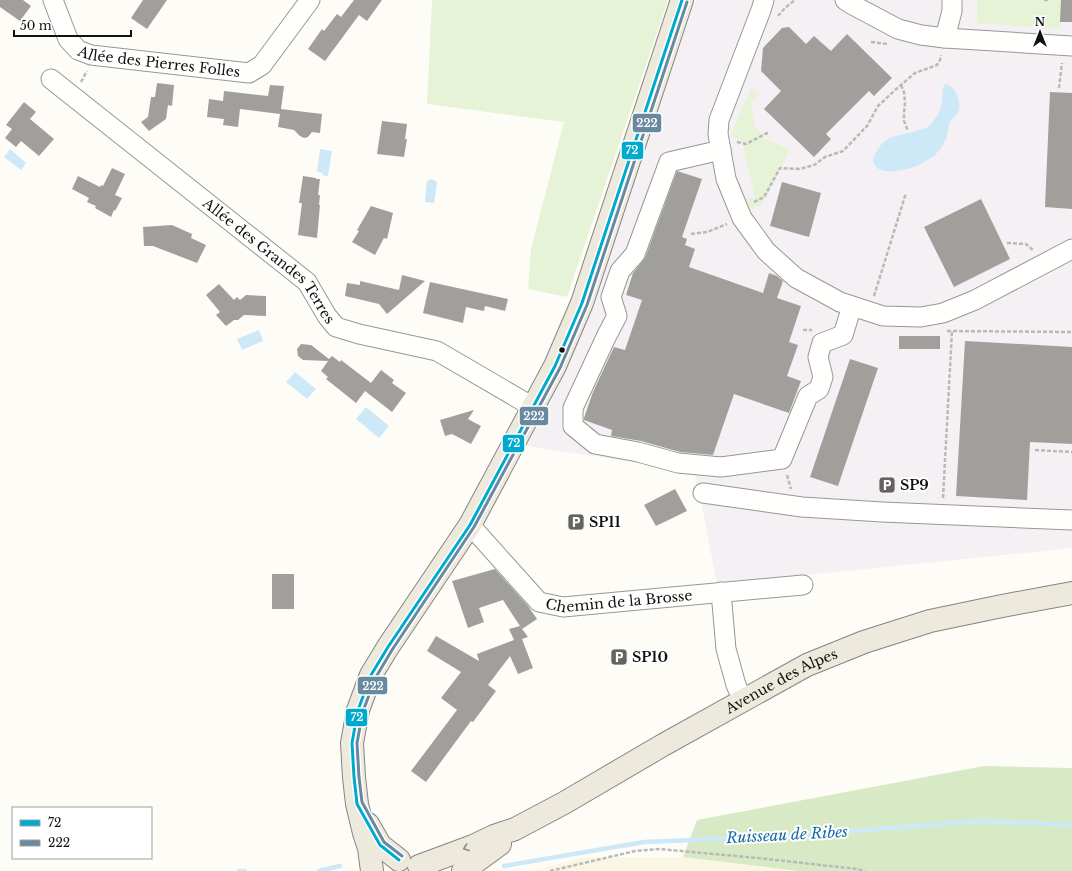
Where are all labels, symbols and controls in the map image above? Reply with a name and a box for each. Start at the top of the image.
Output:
scale bar [14,12,131,38]
north arrow [1020,12,1060,52]
text: N [1035,15,1046,29]
text: 50 m [20,18,52,33]
street label: Allée des Pierres Folles [74,41,241,81]
line badge: 222 [632,113,662,133]
text: 222 [636,116,658,130]
line badge: 72 [621,141,644,160]
text: 72 [626,143,638,157]
street label: Allée des Grandes Terres [199,193,339,327]
unlabelled marker [557,345,567,355]
line badge: 222 [519,406,549,426]
text: 222 [523,409,545,423]
line badge: 72 [502,434,525,453]
text: 72 [508,436,520,450]
parking icon: SP9 [877,475,897,495]
place label: SP9 [900,476,929,494]
parking icon: SP11 [566,512,586,532]
place label: SP11 [589,513,621,531]
street label: Chemin de la Brosse [544,586,693,617]
street label: Avenue des Alpes [721,645,840,718]
parking icon: SP10 [609,647,629,667]
place label: SP10 [632,648,668,666]
line badge: 222 [357,676,388,695]
text: 222 [362,679,384,693]
line badge: 72 [345,708,368,727]
text: 72 [351,710,363,724]
legend [12,807,152,859]
text: 72 [48,815,61,830]
water label: Ruisseau de Ribes [725,822,849,847]
text: 222 [48,835,70,850]
one-way arrow [462,844,469,852]

